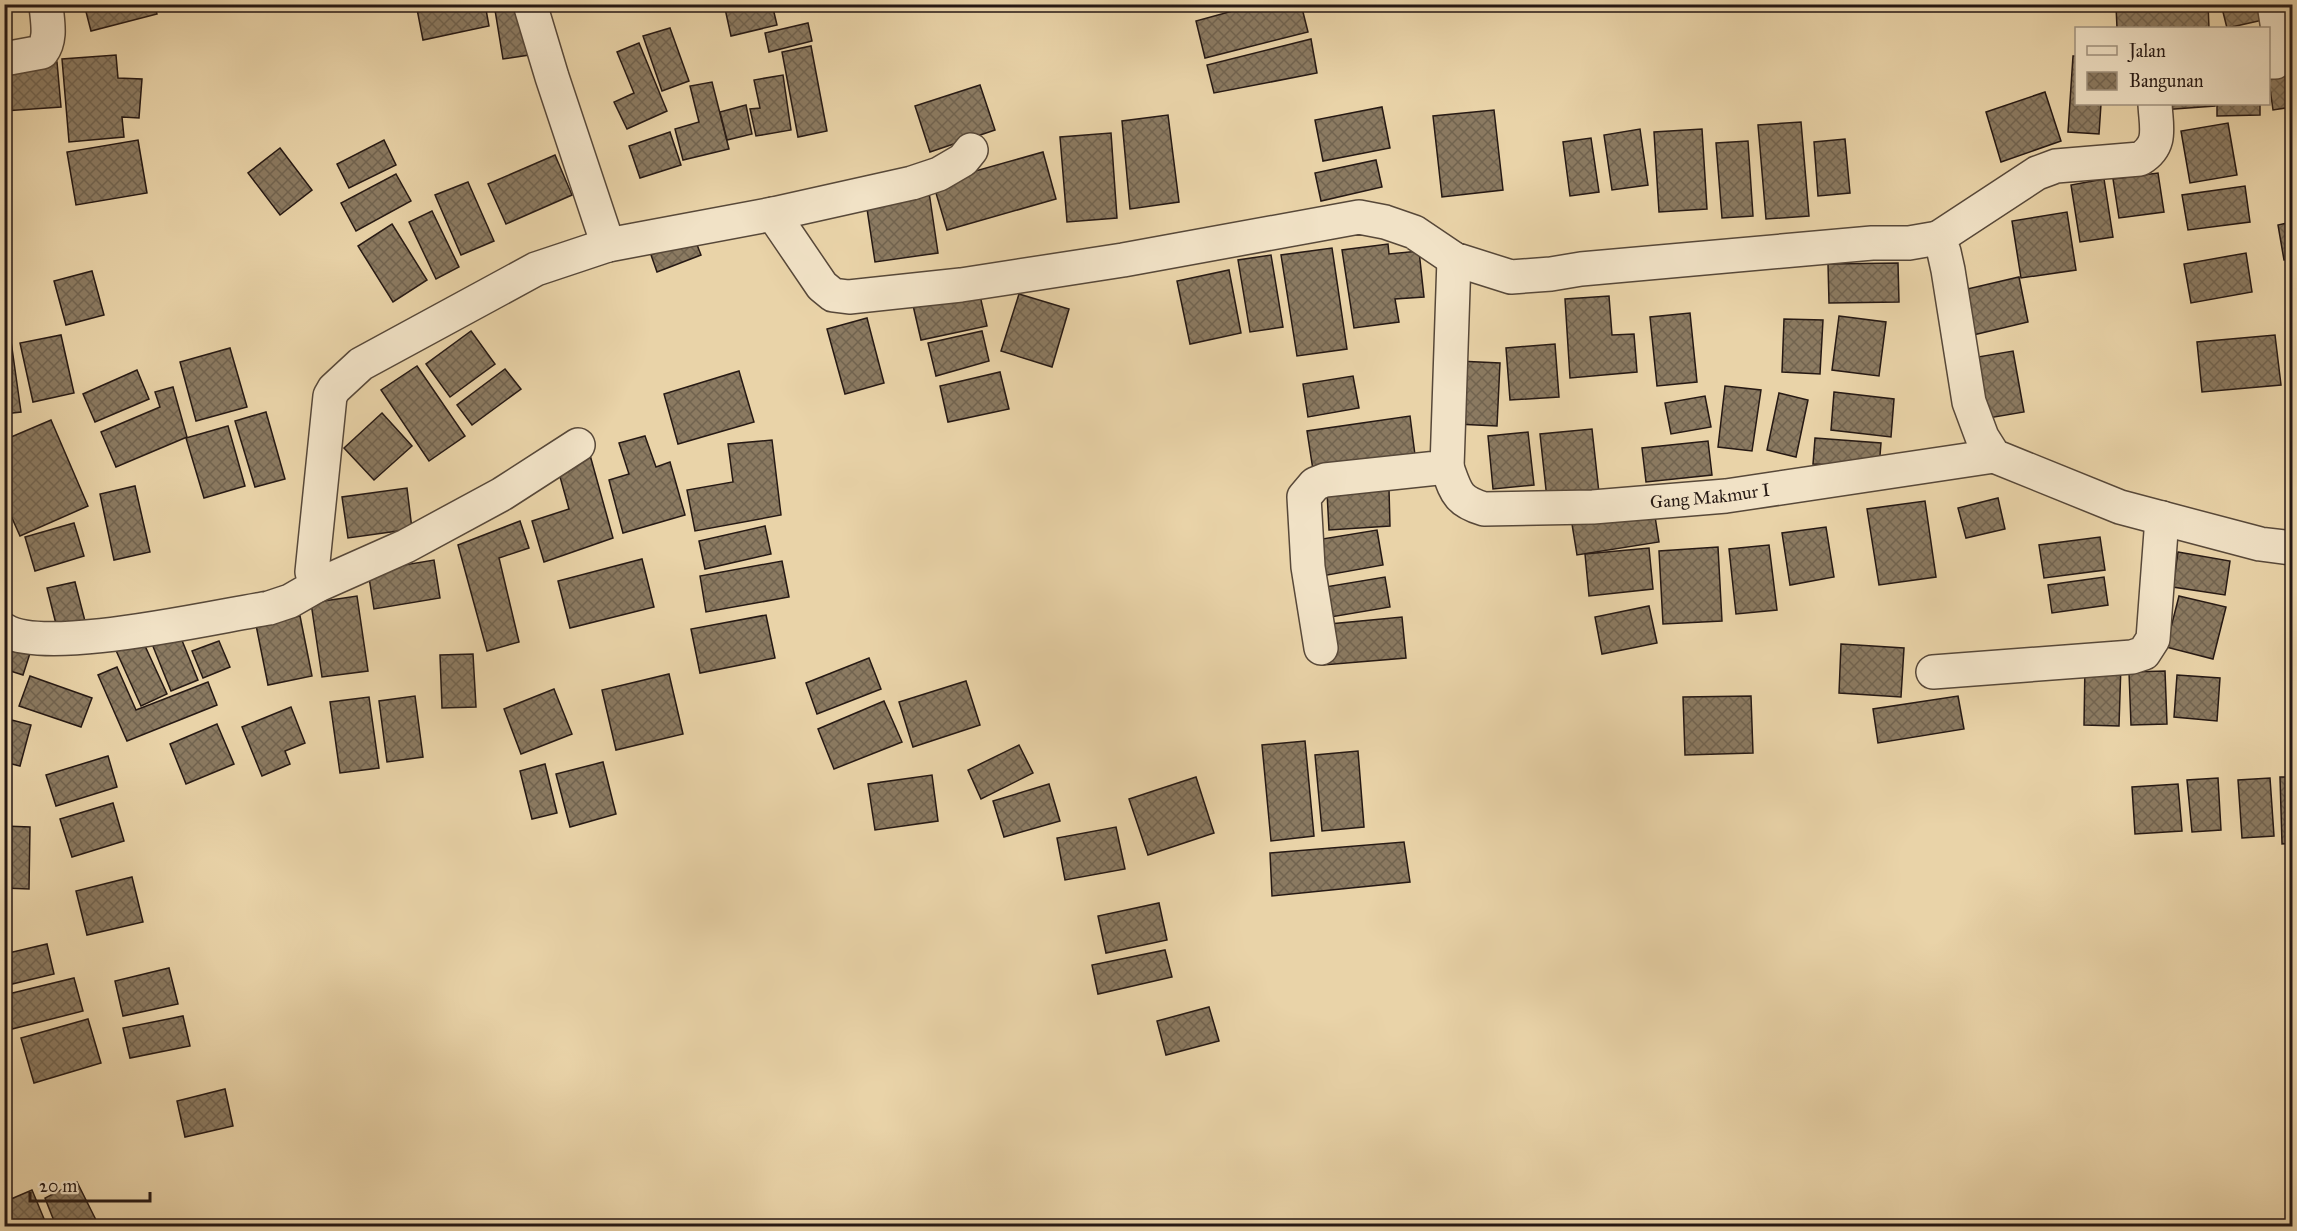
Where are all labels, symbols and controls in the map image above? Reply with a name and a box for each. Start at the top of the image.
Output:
legend [2075,27,2270,105]
text: Jalan [2127,40,2166,63]
text: Bangunan [2129,70,2204,93]
street label: Gang Makmur I [1649,479,1772,513]
scale bar [30,1165,150,1203]
text: 20 m [39,1175,77,1197]

